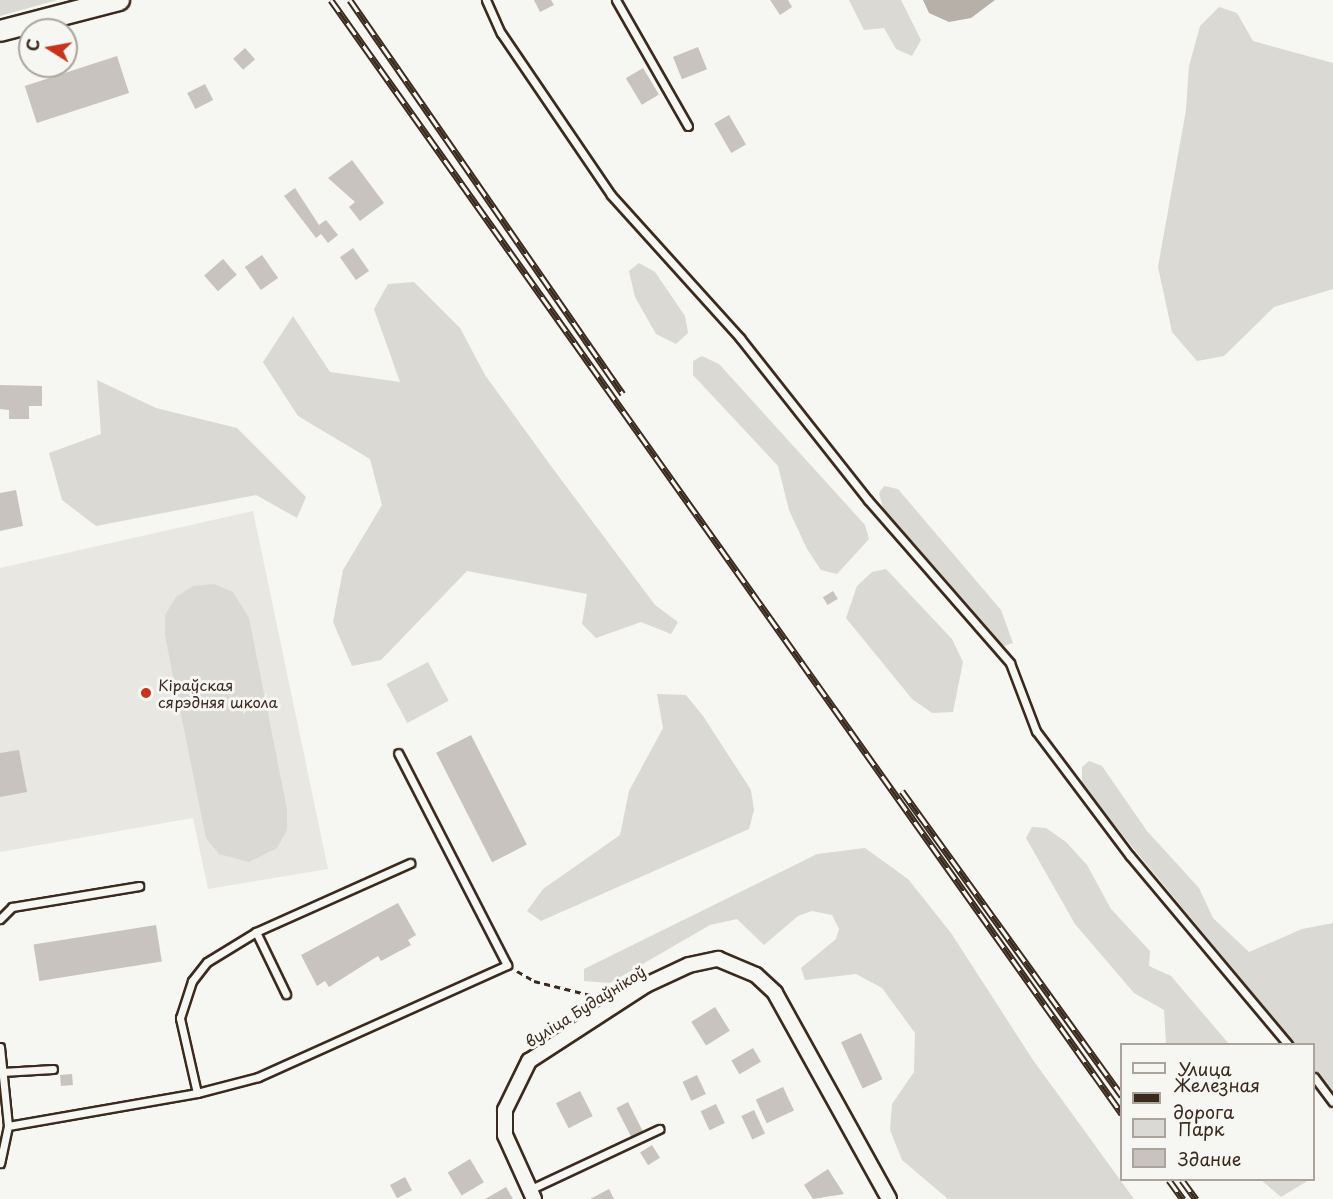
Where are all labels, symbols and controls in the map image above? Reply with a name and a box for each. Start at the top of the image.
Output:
north arrow [18,18,78,78]
text: С [19,37,45,53]
place label: Кіраўская сярэдняя школа [158,675,279,710]
marker: Кіраўская сярэдняя школа [139,686,153,700]
street label: вуліца Будаўнікоў [522,962,648,1050]
legend [1120,1043,1315,1181]
text: Улица [1178,1055,1232,1082]
text: Железная дорога [1173,1071,1260,1125]
text: Парк [1178,1115,1224,1142]
text: Здание [1178,1145,1241,1172]

